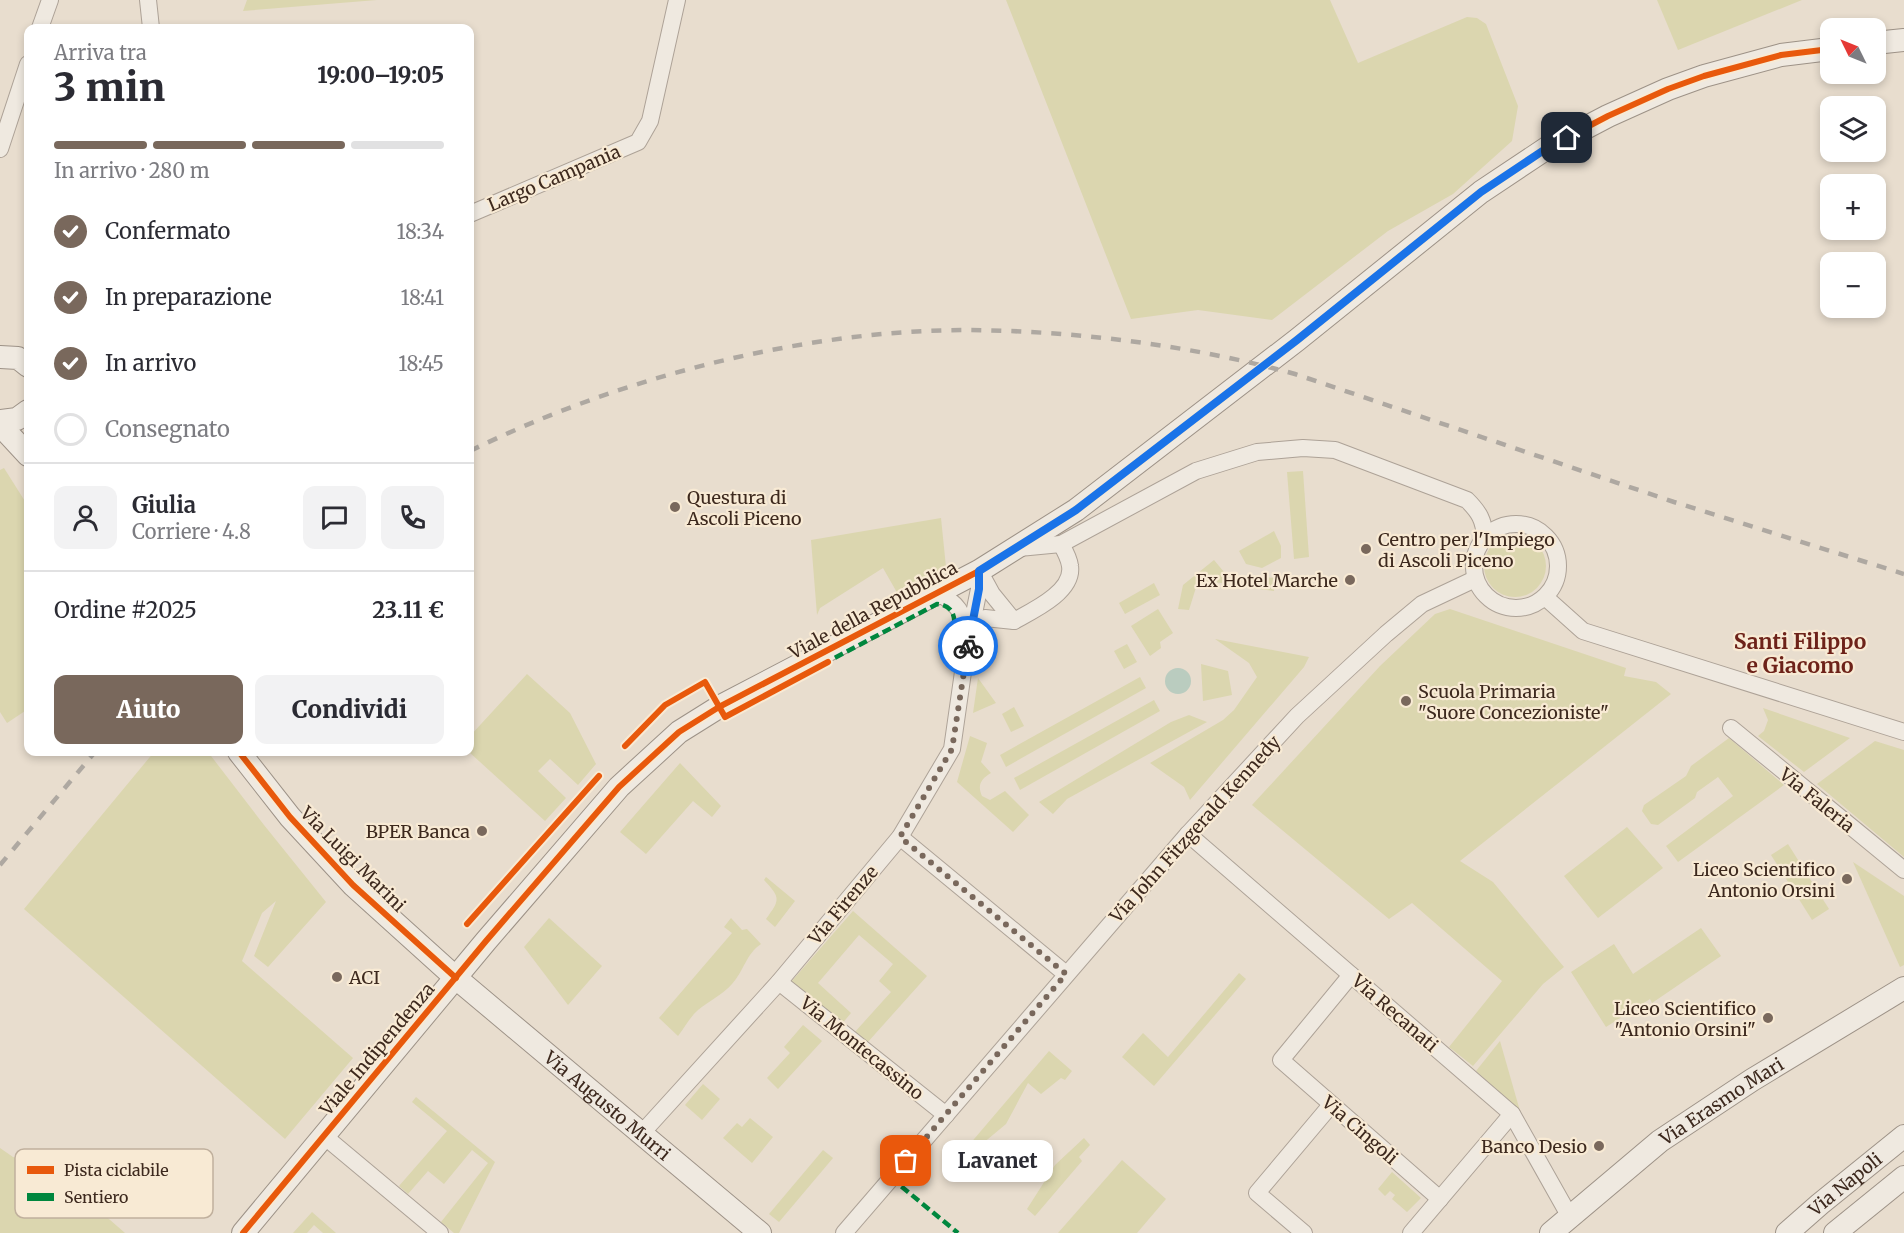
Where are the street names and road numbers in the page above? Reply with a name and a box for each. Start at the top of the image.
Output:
street label: Largo Campania [484,140,624,216]
street label: Viale della Repubblica [784,556,961,665]
street label: Via John Fitzgerald Kennedy [1104,730,1286,928]
street label: Via Faleria [1774,762,1860,838]
street label: Via Luigi Marini [295,801,411,917]
street label: Via Firenze [803,861,883,950]
street label: Via Recanati [1346,969,1443,1057]
street label: Viale Indipendenza [314,978,440,1121]
street label: Via Montecassino [795,991,928,1105]
street label: Via Augusto Murri [539,1045,676,1165]
street label: Via Erasmo Mari [1654,1052,1788,1150]
street label: Via Cingoli [1317,1090,1403,1169]
street label: Via Napoli [1803,1147,1887,1221]

